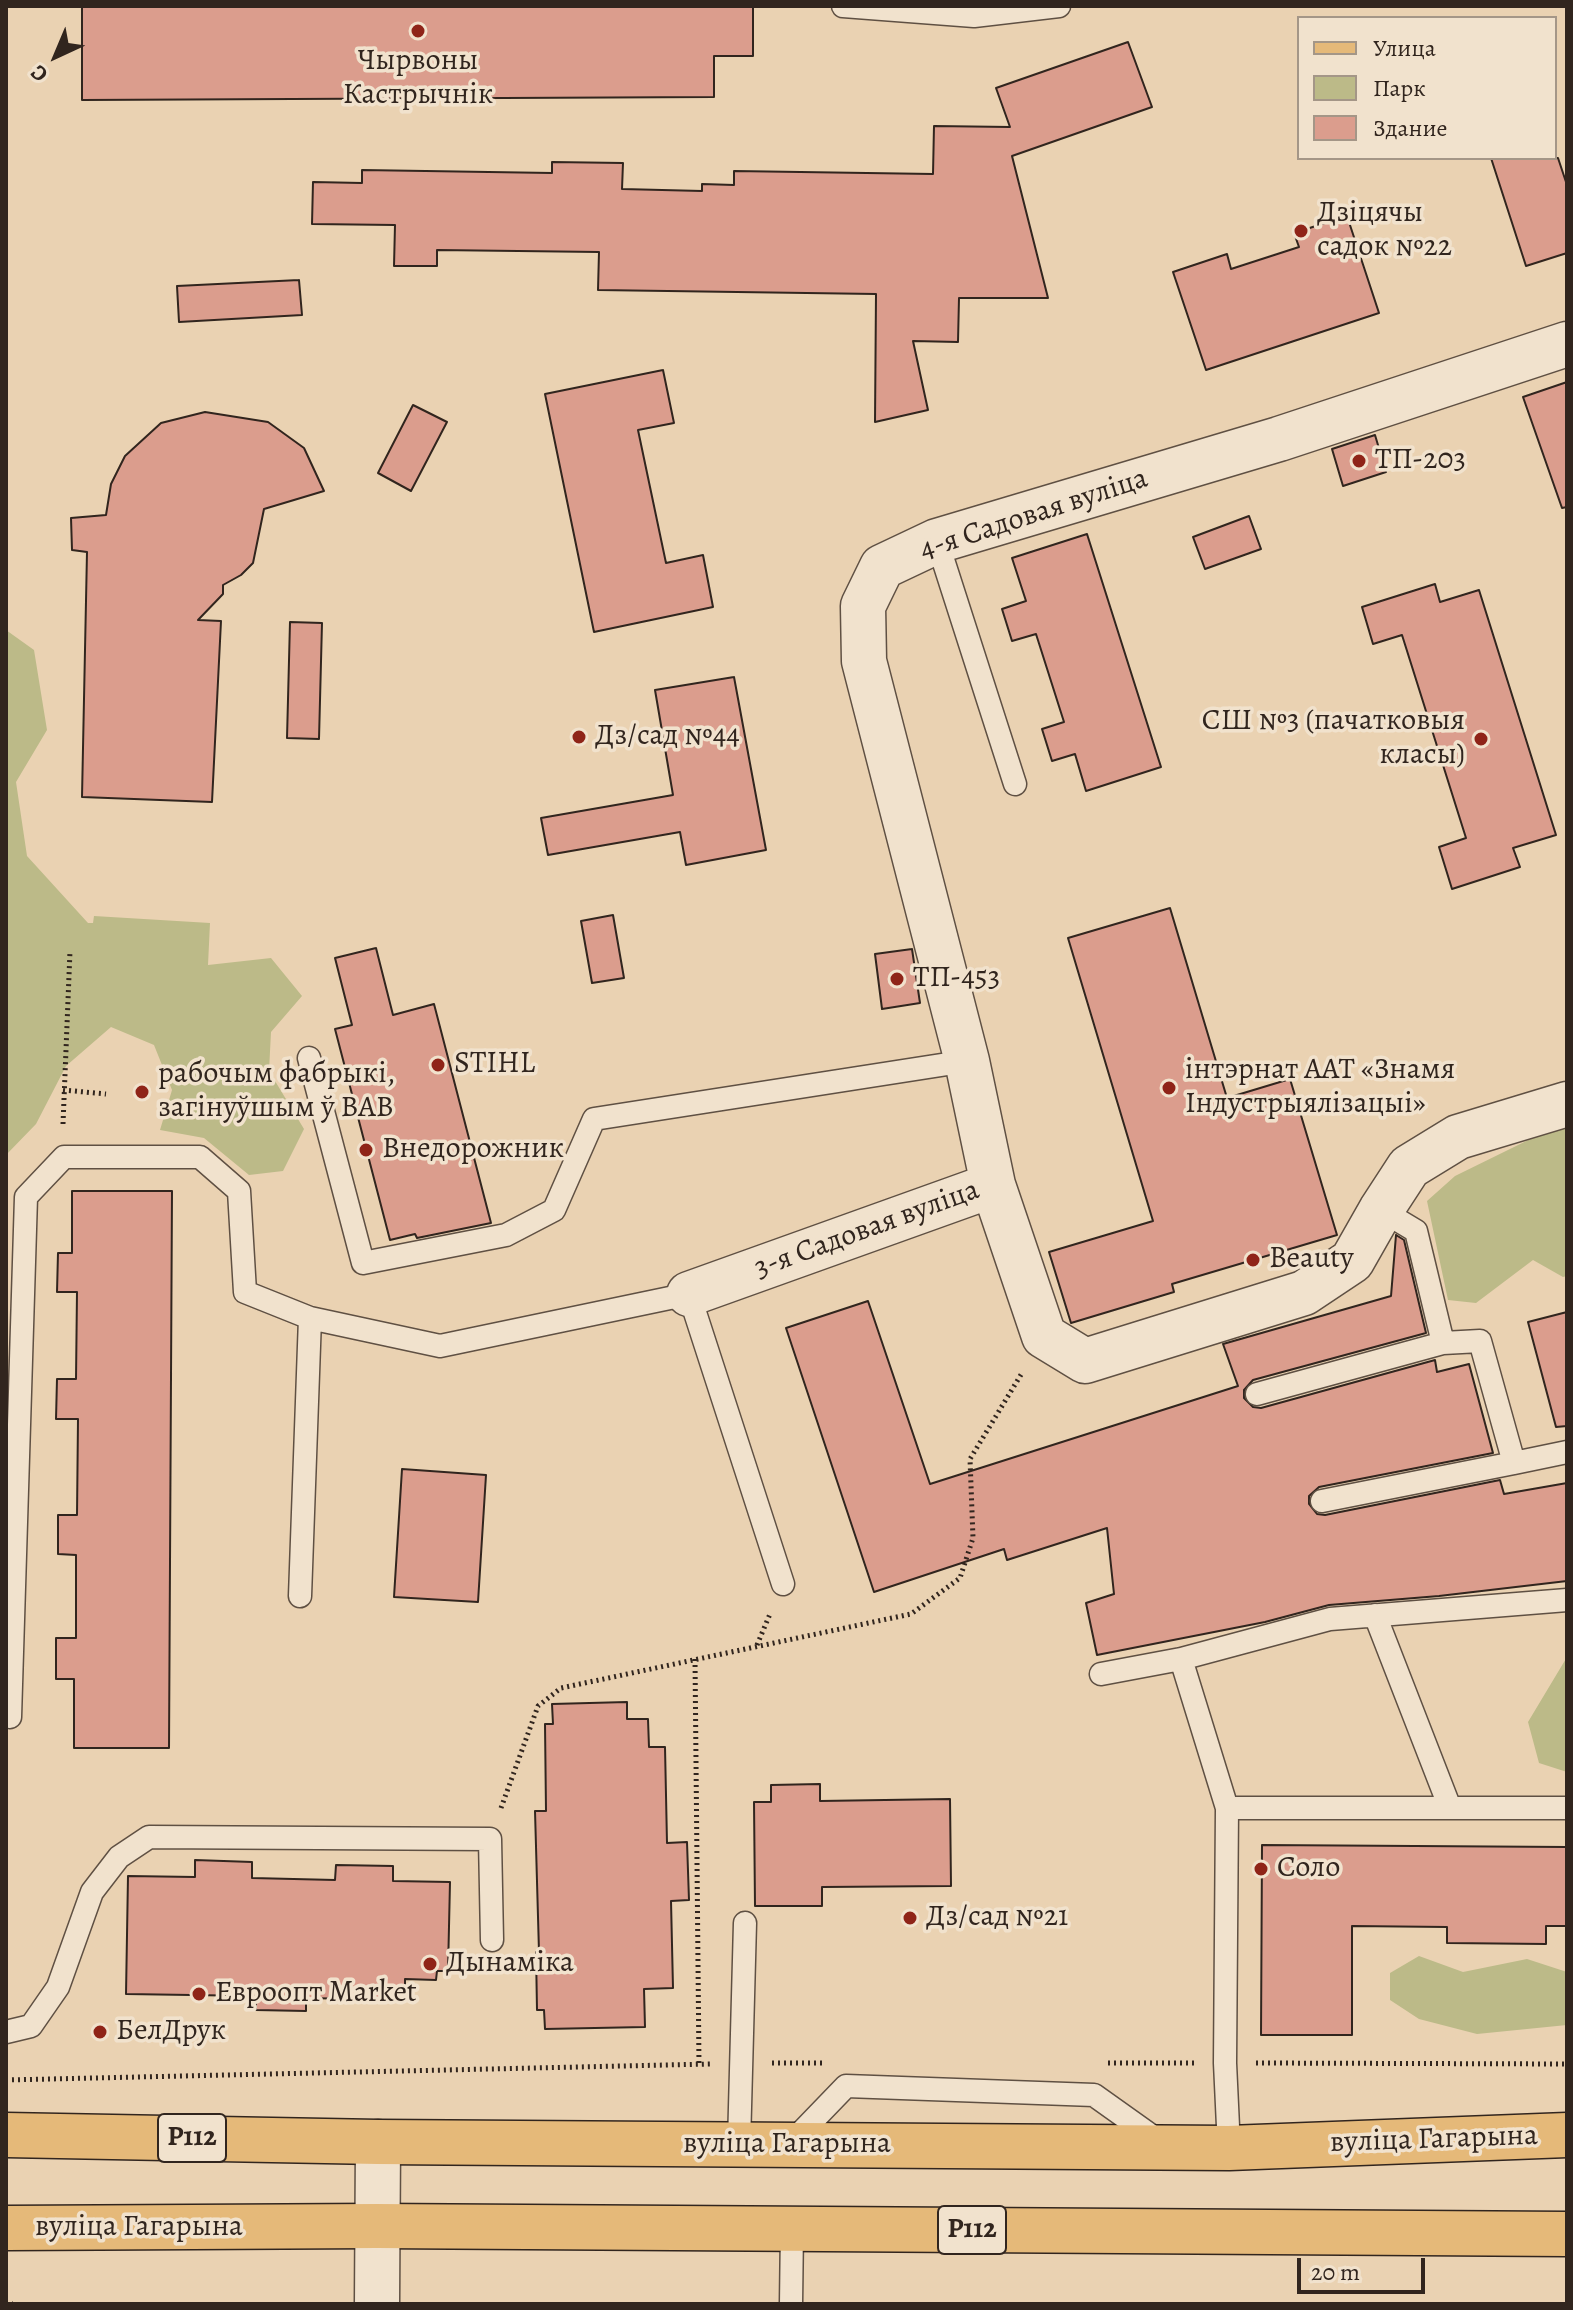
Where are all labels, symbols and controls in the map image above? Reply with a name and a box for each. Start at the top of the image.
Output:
north arrow [16,16,96,96]
legend [1297,16,1557,160]
marker: Чырвоны Кастрычнік [409,22,427,40]
text: Улица [1373,32,1436,64]
place label: Чырвоны Кастрычнік [343,44,493,114]
text: С [24,58,55,89]
text: Парк [1373,72,1426,104]
text: Здание [1373,112,1448,144]
place label: Дзіцячы садок №22 [1317,196,1452,266]
marker: Дзіцячы садок №22 [1292,222,1310,240]
place label: ТП-203 [1375,443,1466,479]
marker: ТП-203 [1350,452,1368,470]
street label: 4-я Садовая вуліца [915,461,1153,569]
place label: СШ №3 (пачатковыя класы) [1202,704,1465,774]
place label: Дз/сад №44 [595,719,740,755]
marker: Дз/сад №44 [570,728,588,746]
marker: СШ №3 (пачатковыя класы) [1472,730,1490,748]
place label: ТП-453 [913,961,1000,997]
marker: ТП-453 [888,970,906,988]
place label: STIHL [454,1047,535,1083]
place label: інтэрнат ААТ «Знамя Індустрыялізацыі» [1185,1053,1455,1124]
marker: STIHL [429,1056,447,1074]
place label: рабочым фабрыкі, загінуўшым ў ВАВ [158,1057,395,1128]
marker: інтэрнат ААТ «Знамя Індустрыялізацыі» [1160,1079,1178,1097]
marker: рабочым фабрыкі, загінуўшым ў ВАВ [133,1083,151,1101]
place label: Внедорожник [382,1132,564,1168]
marker: Внедорожник [357,1141,375,1159]
street label: 3-я Садовая вуліца [750,1173,984,1287]
place label: Beauty [1269,1242,1354,1278]
marker: Beauty [1244,1251,1262,1269]
place label: Соло [1277,1851,1340,1887]
marker: Соло [1252,1860,1270,1878]
place label: Дз/сад №21 [926,1900,1068,1936]
marker: Дз/сад №21 [901,1909,919,1927]
place label: Дынаміка [446,1946,574,1982]
marker: Дынаміка [421,1955,439,1973]
place label: Евроопт Market [215,1976,417,2012]
marker: Евроопт Market [190,1985,208,2003]
place label: БелДрук [116,2014,226,2050]
marker: БелДрук [91,2023,109,2041]
road number: Р112 [158,2114,226,2162]
street label: вуліца Гагарына [1329,2118,1539,2162]
street label: вуліца Гагарына [683,2127,891,2163]
road number: Р112 [938,2206,1006,2254]
street label: вуліца Гагарына [35,2210,243,2246]
scale bar [1301,2242,1429,2292]
text: 20 m [1311,2256,1360,2288]

